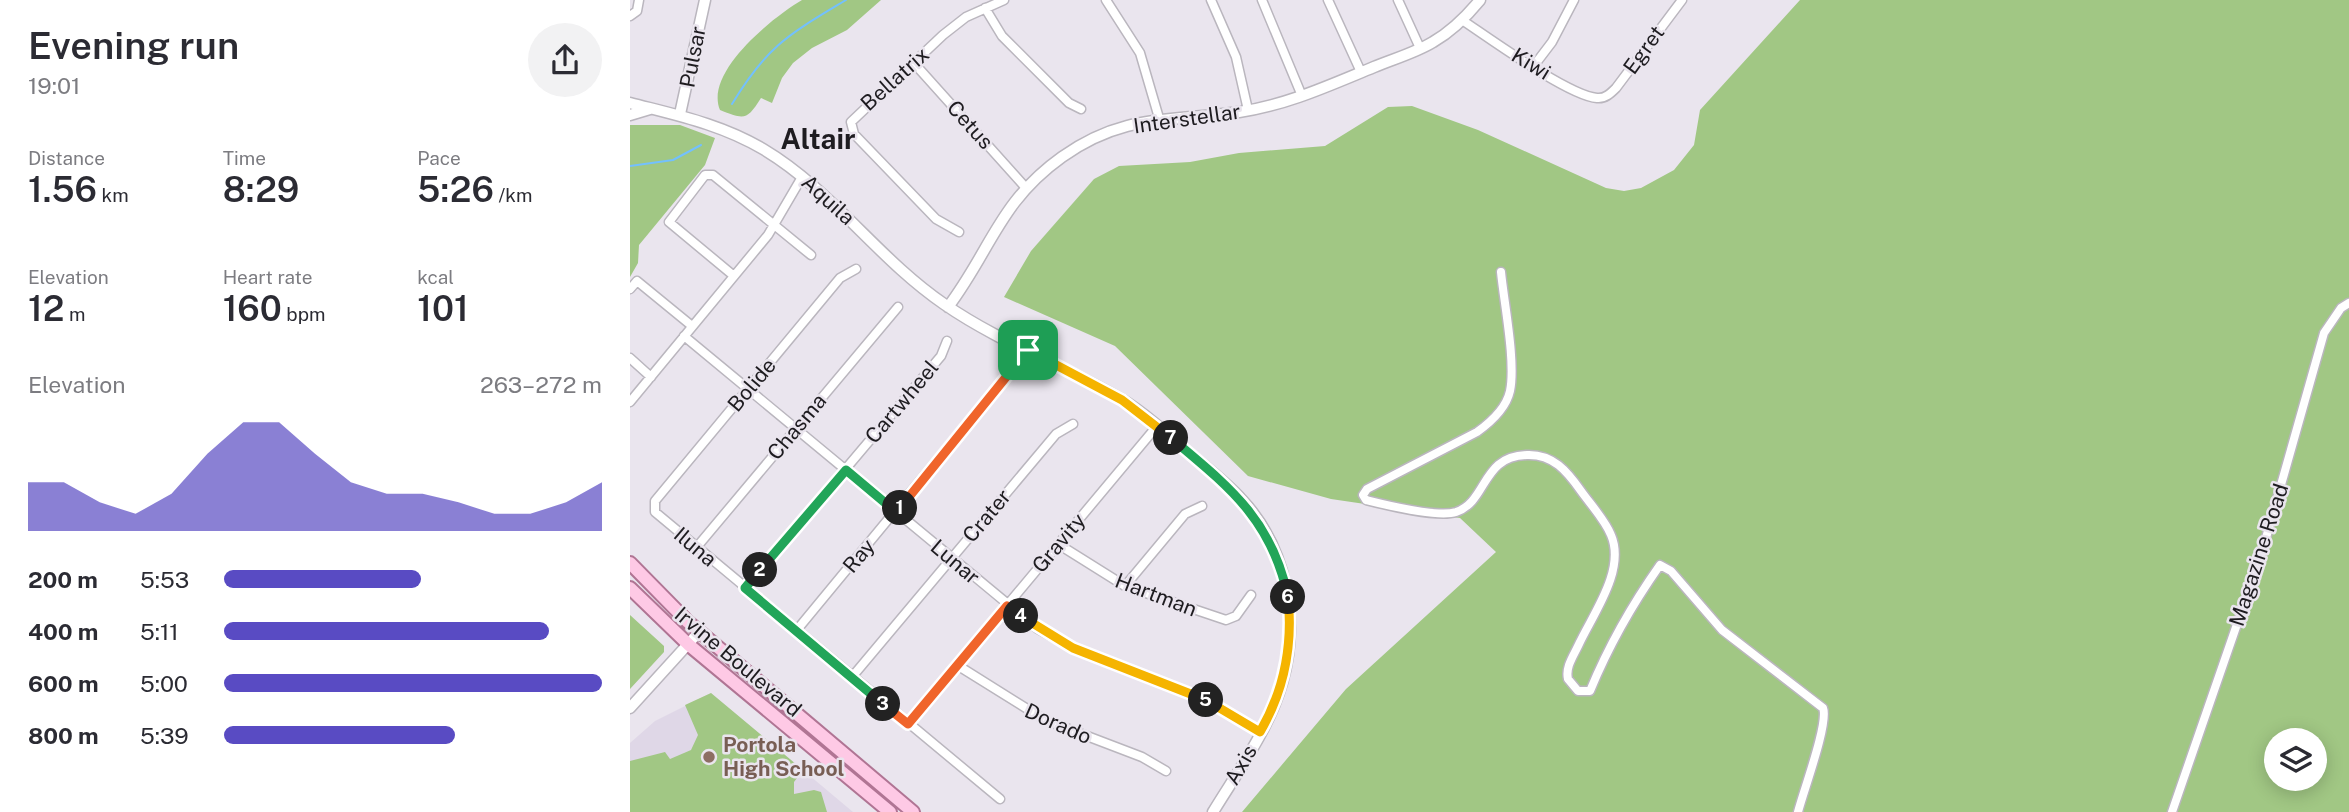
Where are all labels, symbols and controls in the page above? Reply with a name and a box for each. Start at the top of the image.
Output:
street label: Egret [1618,21,1669,79]
text: Evening run [28,23,239,68]
button: share [528,23,602,97]
street label: Pulsar [674,24,711,90]
street label: Bellatrix [855,41,934,116]
street label: Kiwi [1507,42,1555,85]
text: 19:01 [28,72,80,99]
street label: Cetus [942,95,999,154]
street label: Interstellar [1132,99,1242,138]
district label: Altair [780,122,856,155]
text: Distance [28,147,105,169]
text: Time [223,147,266,169]
text: Pace [417,147,461,169]
text: 1.56 [28,169,97,210]
text: 8:29 [223,169,299,210]
text: 5:26 [417,169,494,210]
street label: Aquila [797,169,860,230]
text: km [97,184,129,206]
text: /km [494,184,532,206]
text: Elevation [28,266,109,288]
text: Heart rate [223,266,312,288]
text: kcal [417,266,454,288]
text: 12 [28,288,64,329]
text: 160 [223,288,282,329]
text: 101 [417,288,469,329]
text: m [64,303,85,325]
text: bpm [282,303,325,325]
pin [998,320,1058,380]
icon: arrive [1009,331,1047,369]
street label: Bolide [722,353,781,416]
street label: Cartwheel [860,355,944,448]
text: Elevation [28,371,126,398]
text: 263–272 m [480,371,602,398]
street label: Chasma [762,389,831,465]
pin: 7 [1154,420,1188,456]
text: 7 [1165,426,1176,448]
street label: Magazine Road [2224,480,2293,629]
street label: Crater [957,484,1016,547]
pin: 1 [882,490,918,526]
text: 1 [895,496,904,518]
street label: Gravity [1027,508,1091,577]
street label: Iluna [669,522,722,572]
street label: Ray [837,534,880,578]
street label: Lunar [926,534,985,589]
pin: 2 [743,552,778,588]
text: 2 [753,558,766,580]
text: 200 m [28,566,98,593]
text: 5:53 [140,566,189,593]
street label: Hartman [1112,568,1201,622]
pin: 6 [1270,580,1306,614]
text: 6 [1281,585,1294,607]
pin: 4 [1004,598,1038,634]
street label: Irvine Boulevard [670,601,807,722]
text: 4 [1014,604,1027,626]
text: 400 m [28,618,98,645]
text: 5:11 [140,618,179,645]
text: 600 m [28,670,98,697]
text: 5:00 [140,670,188,697]
pin: 5 [1188,682,1224,718]
pin: 3 [866,686,900,722]
text: 5 [1199,688,1212,710]
text: 3 [876,692,889,714]
street label: Dorado [1021,698,1095,749]
text: 800 m [28,722,99,749]
text: 5:39 [140,722,189,749]
map controls [2264,728,2327,791]
button: layers [2264,728,2327,791]
place label: Portola High School [723,732,845,781]
street label: Axis [1219,740,1262,789]
marker: Portola High School [701,749,717,765]

